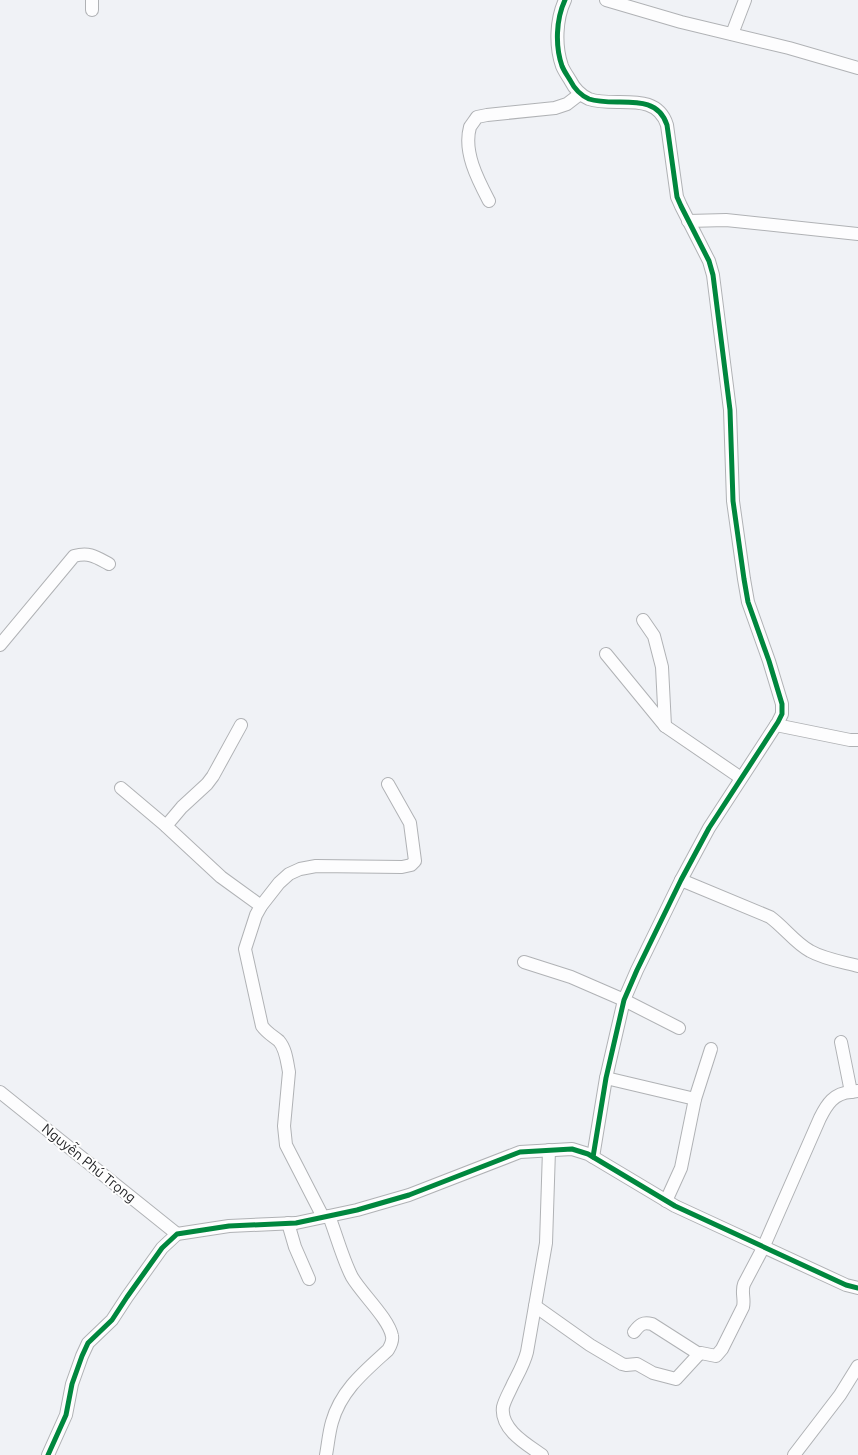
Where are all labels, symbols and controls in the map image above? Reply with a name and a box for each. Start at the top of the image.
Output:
street label: Nguyễn Phú Trọng [39,1118,141,1206]

